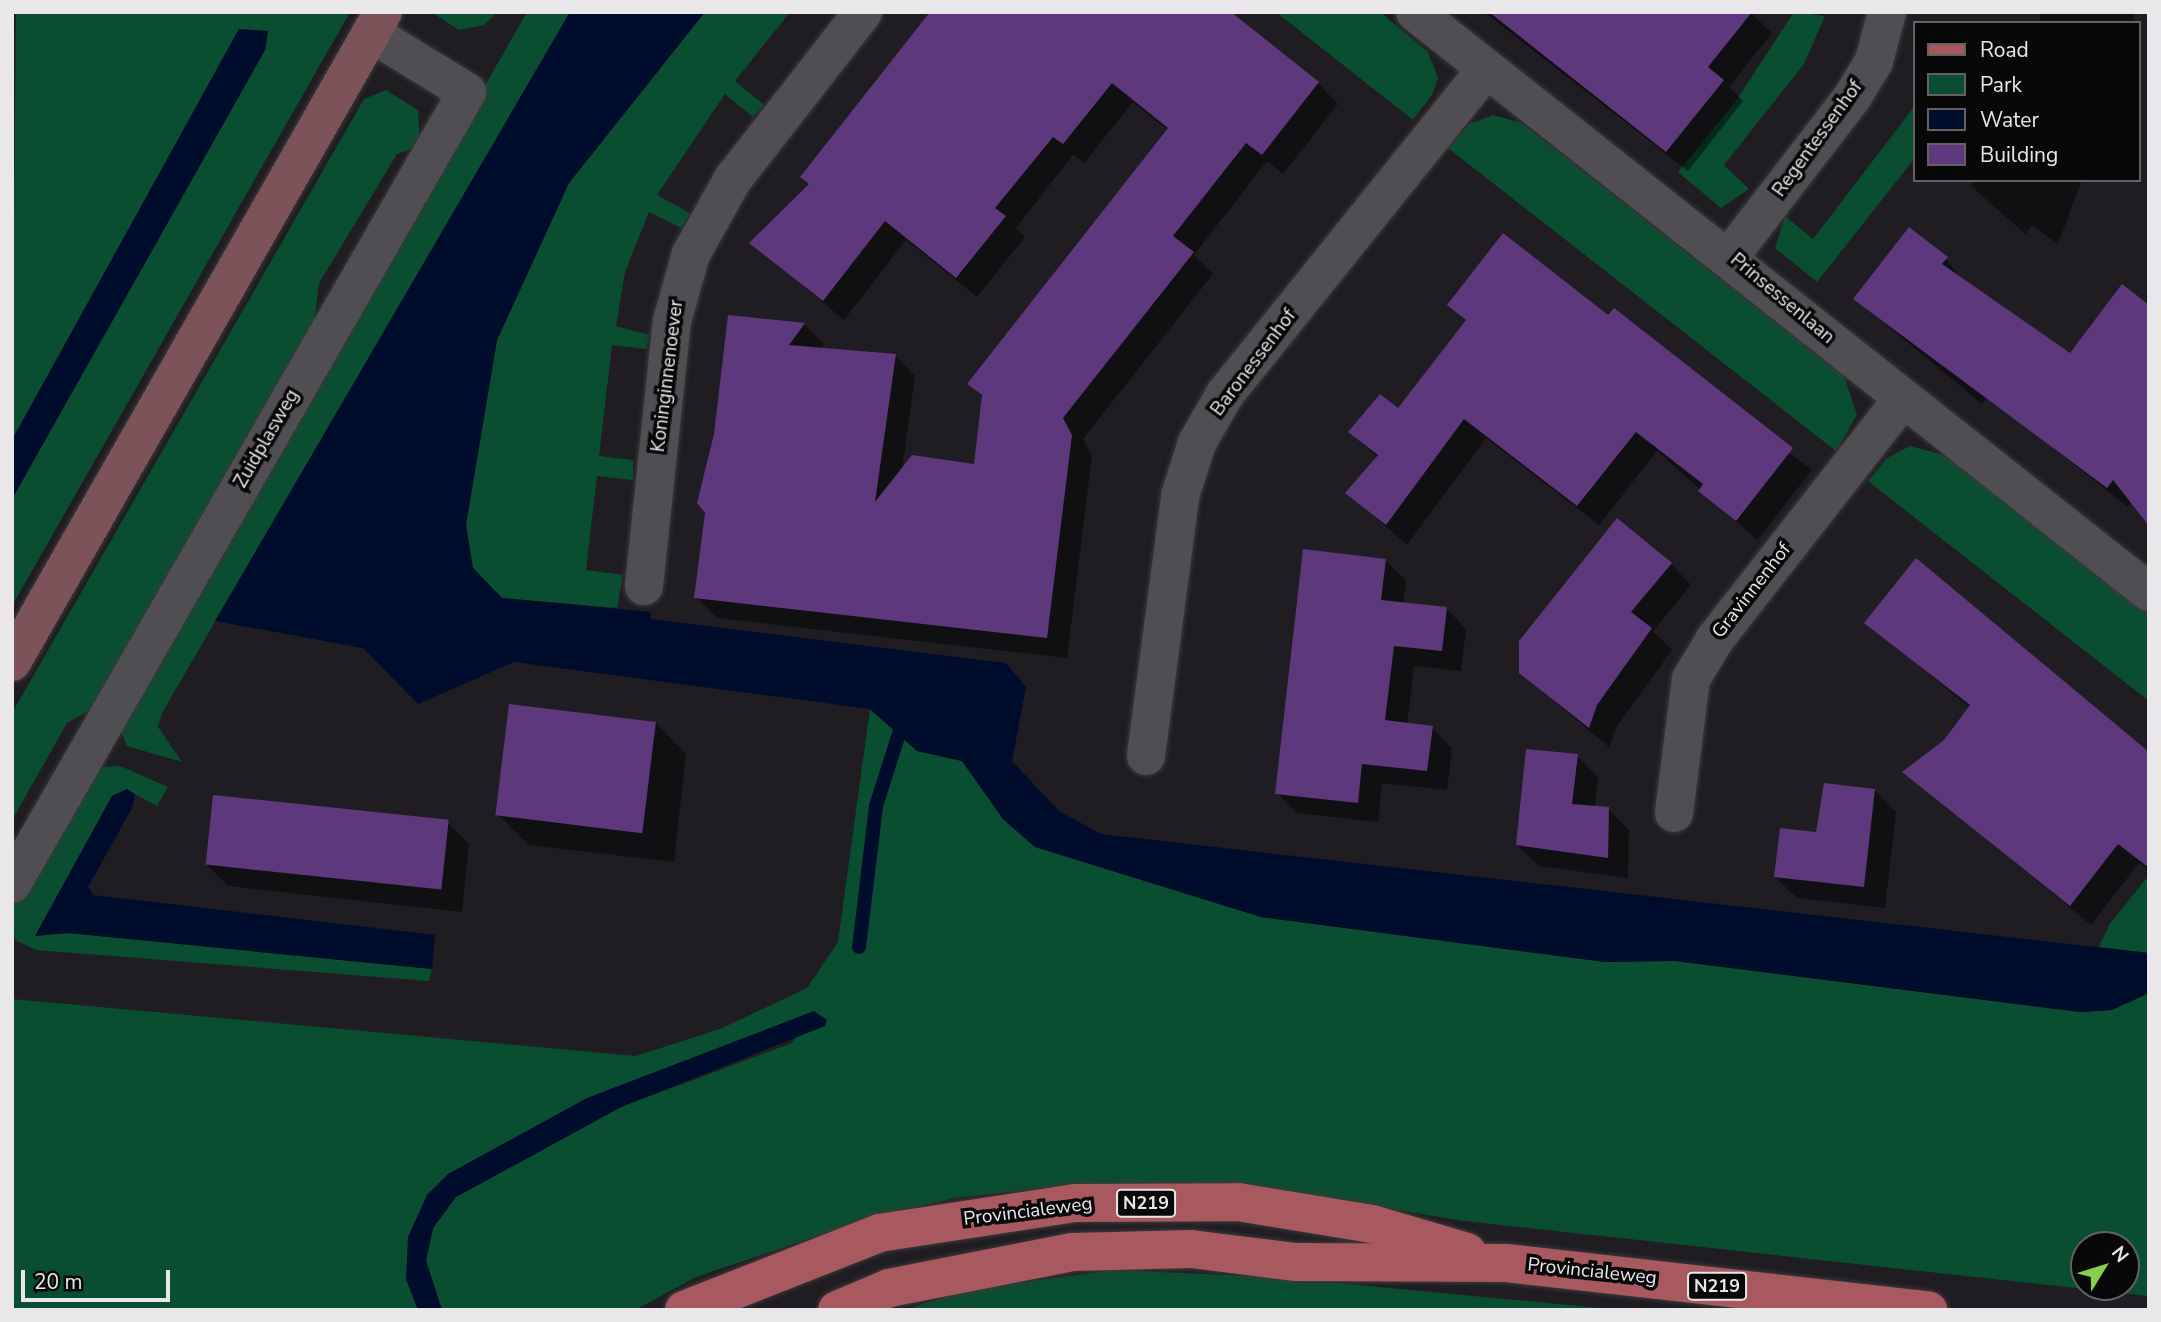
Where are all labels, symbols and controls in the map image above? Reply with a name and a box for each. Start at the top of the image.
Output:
legend [1912,21,2140,182]
text: Road [1980,36,2029,64]
text: Park [1980,71,2022,99]
street label: Regentessenhof [1768,76,1868,202]
text: Water [1980,106,2039,134]
text: Building [1980,141,2058,169]
street label: Prinsessenlaan [1725,249,1839,349]
street label: Koninginnenoever [647,299,689,453]
street label: Baronessenhof [1206,305,1302,421]
street label: Zuidplasweg [230,386,304,492]
street label: Gravinnenhof [1708,539,1796,643]
road number: N219 [1114,1188,1178,1218]
street label: Provincialeweg [962,1193,1094,1231]
north arrow [2070,1231,2140,1301]
text: N [2105,1241,2135,1268]
street label: Provincialeweg [1526,1254,1658,1290]
scale bar [24,1256,173,1300]
text: 20 m [34,1268,83,1296]
road number: N219 [1686,1272,1748,1301]

